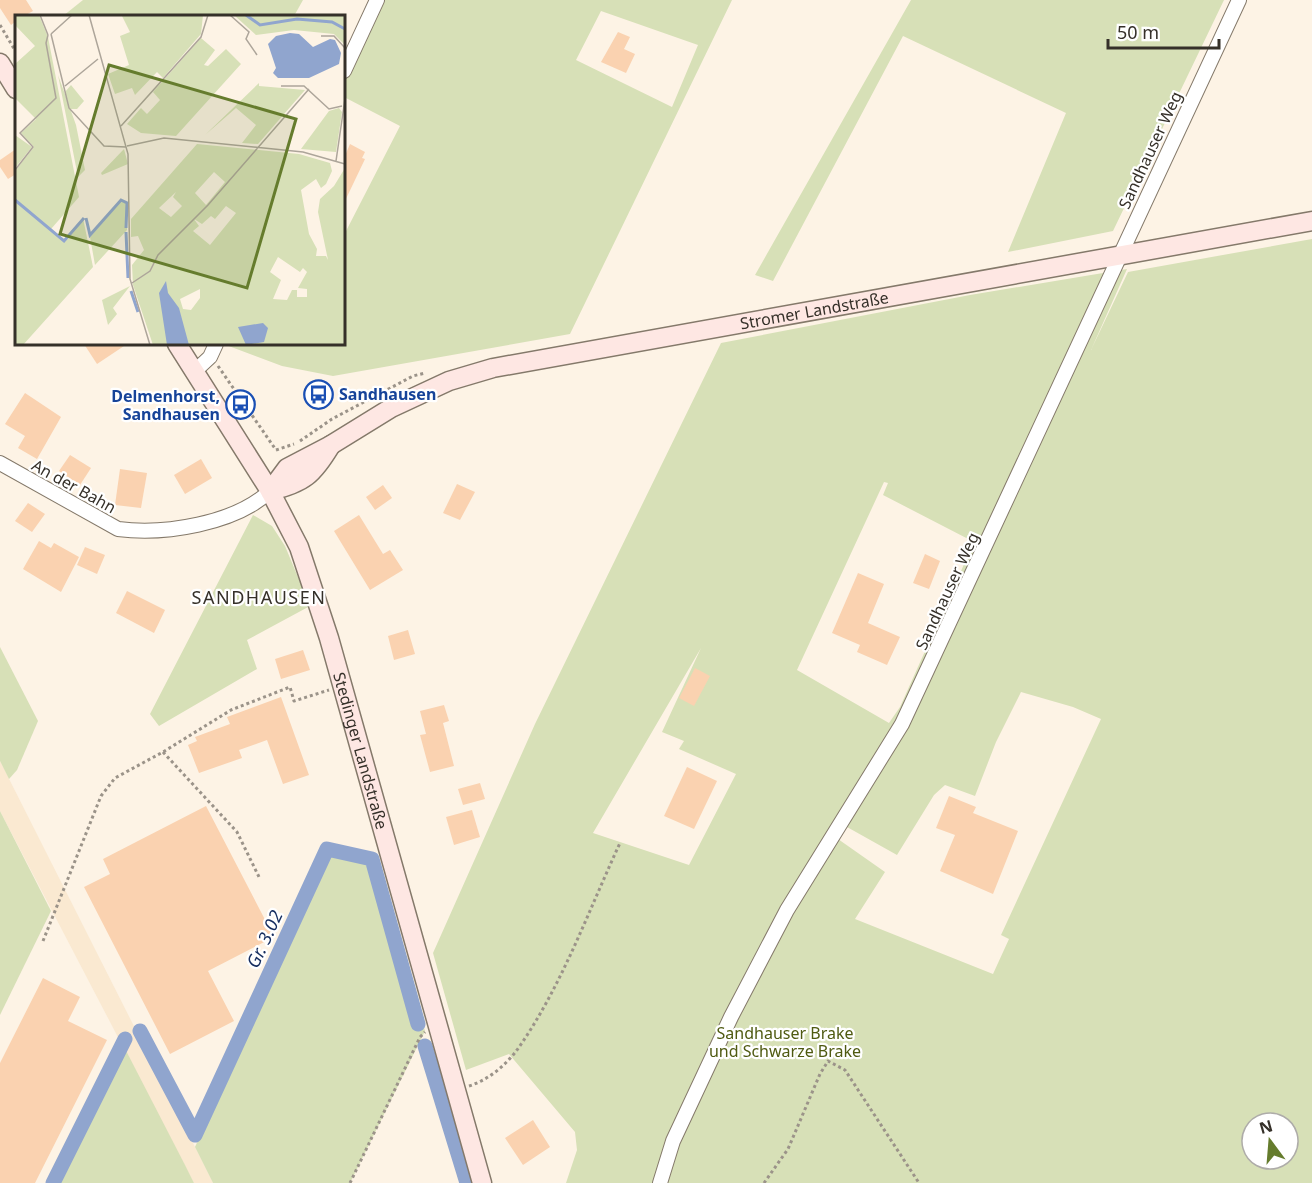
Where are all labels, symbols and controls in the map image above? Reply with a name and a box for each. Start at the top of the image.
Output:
scale bar [1108,12,1219,50]
inset map [15,15,345,345]
text: 50 m [1117,20,1159,44]
street label: Sandhauser Weg [1113,88,1187,212]
street label: Stromer Landstraße [738,286,890,334]
bus stop icon: Sandhausen [302,378,334,410]
place label: Sandhausen [339,383,436,405]
place label: Delmenhorst, Sandhausen [111,385,220,425]
bus stop icon: Delmenhorst, Sandhausen [225,389,257,421]
street label: An der Bahn [28,454,120,518]
street label: Sandhauser Weg [910,529,984,653]
district label: SANDHAUSEN [192,585,326,609]
street label: Stedinger Landstraße [328,670,393,832]
water label: Gr. 3.02 [240,906,288,972]
park label: Sandhauser Brake und Schwarze Brake [709,1022,861,1062]
north arrow [1240,1111,1300,1171]
text: N [1257,1114,1275,1139]

